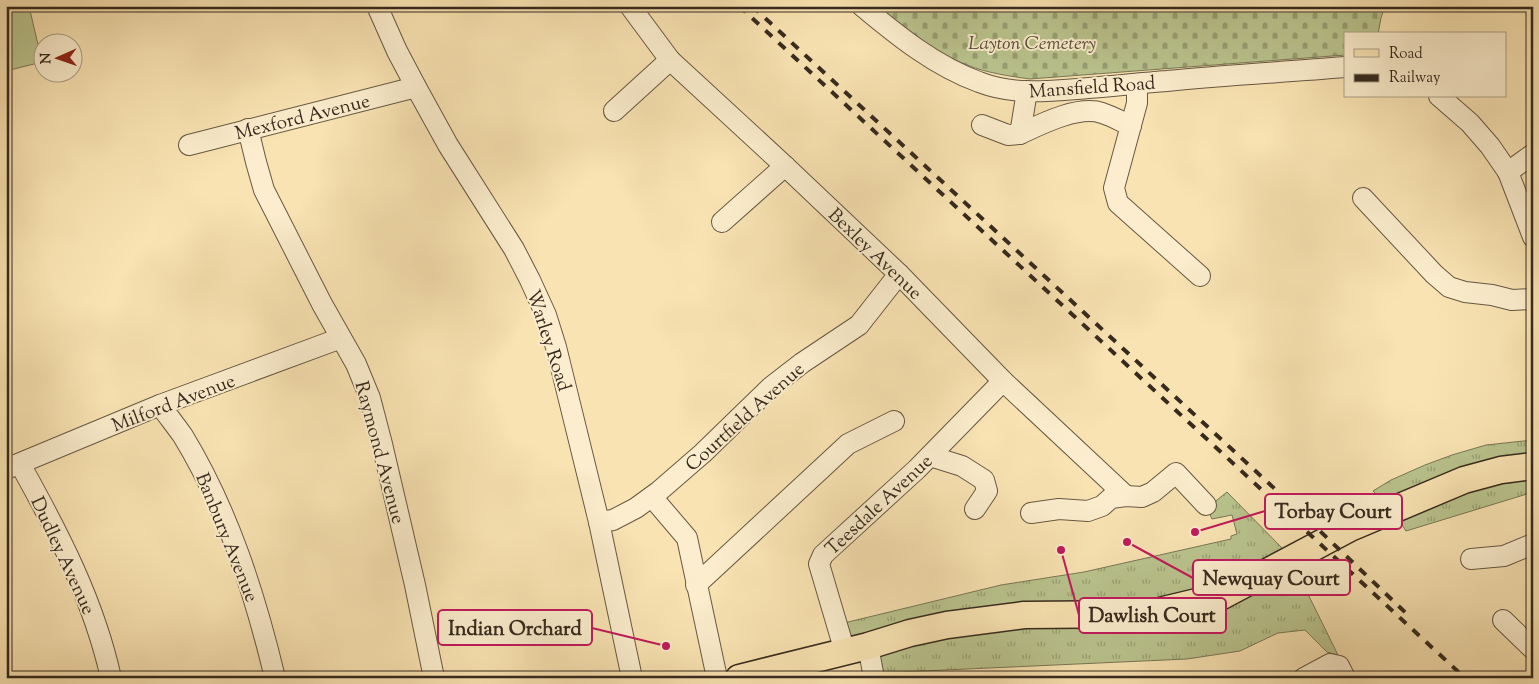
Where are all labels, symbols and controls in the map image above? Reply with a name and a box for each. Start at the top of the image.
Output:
park label: Layton Cemetery [968,31,1096,58]
north arrow [32,32,82,82]
legend [1344,32,1506,98]
text: Road [1389,44,1423,65]
text: N [37,52,57,64]
text: Railway [1389,68,1441,89]
street label: Mansfield Road [1028,71,1157,106]
street label: Mexford Avenue [232,89,373,148]
street label: Bexley Avenue [821,203,928,307]
street label: Warley Road [518,286,577,395]
street label: Courtfield Avenue [680,357,811,479]
street label: Milford Avenue [108,368,240,440]
street label: Raymond Avenue [347,378,411,527]
street label: Teesdale Avenue [820,449,939,563]
street label: Banbury Avenue [187,469,264,607]
street label: Dudley Avenue [23,493,101,620]
callout: Torbay Court [1265,494,1402,529]
text: Torbay Court [1275,499,1392,528]
callout: Newquay Court [1193,560,1350,595]
text: Newquay Court [1202,566,1340,595]
callout: Dawlish Court [1079,598,1226,633]
text: Dawlish Court [1088,603,1216,632]
callout: Indian Orchard [438,610,592,645]
text: Indian Orchard [448,616,582,645]

